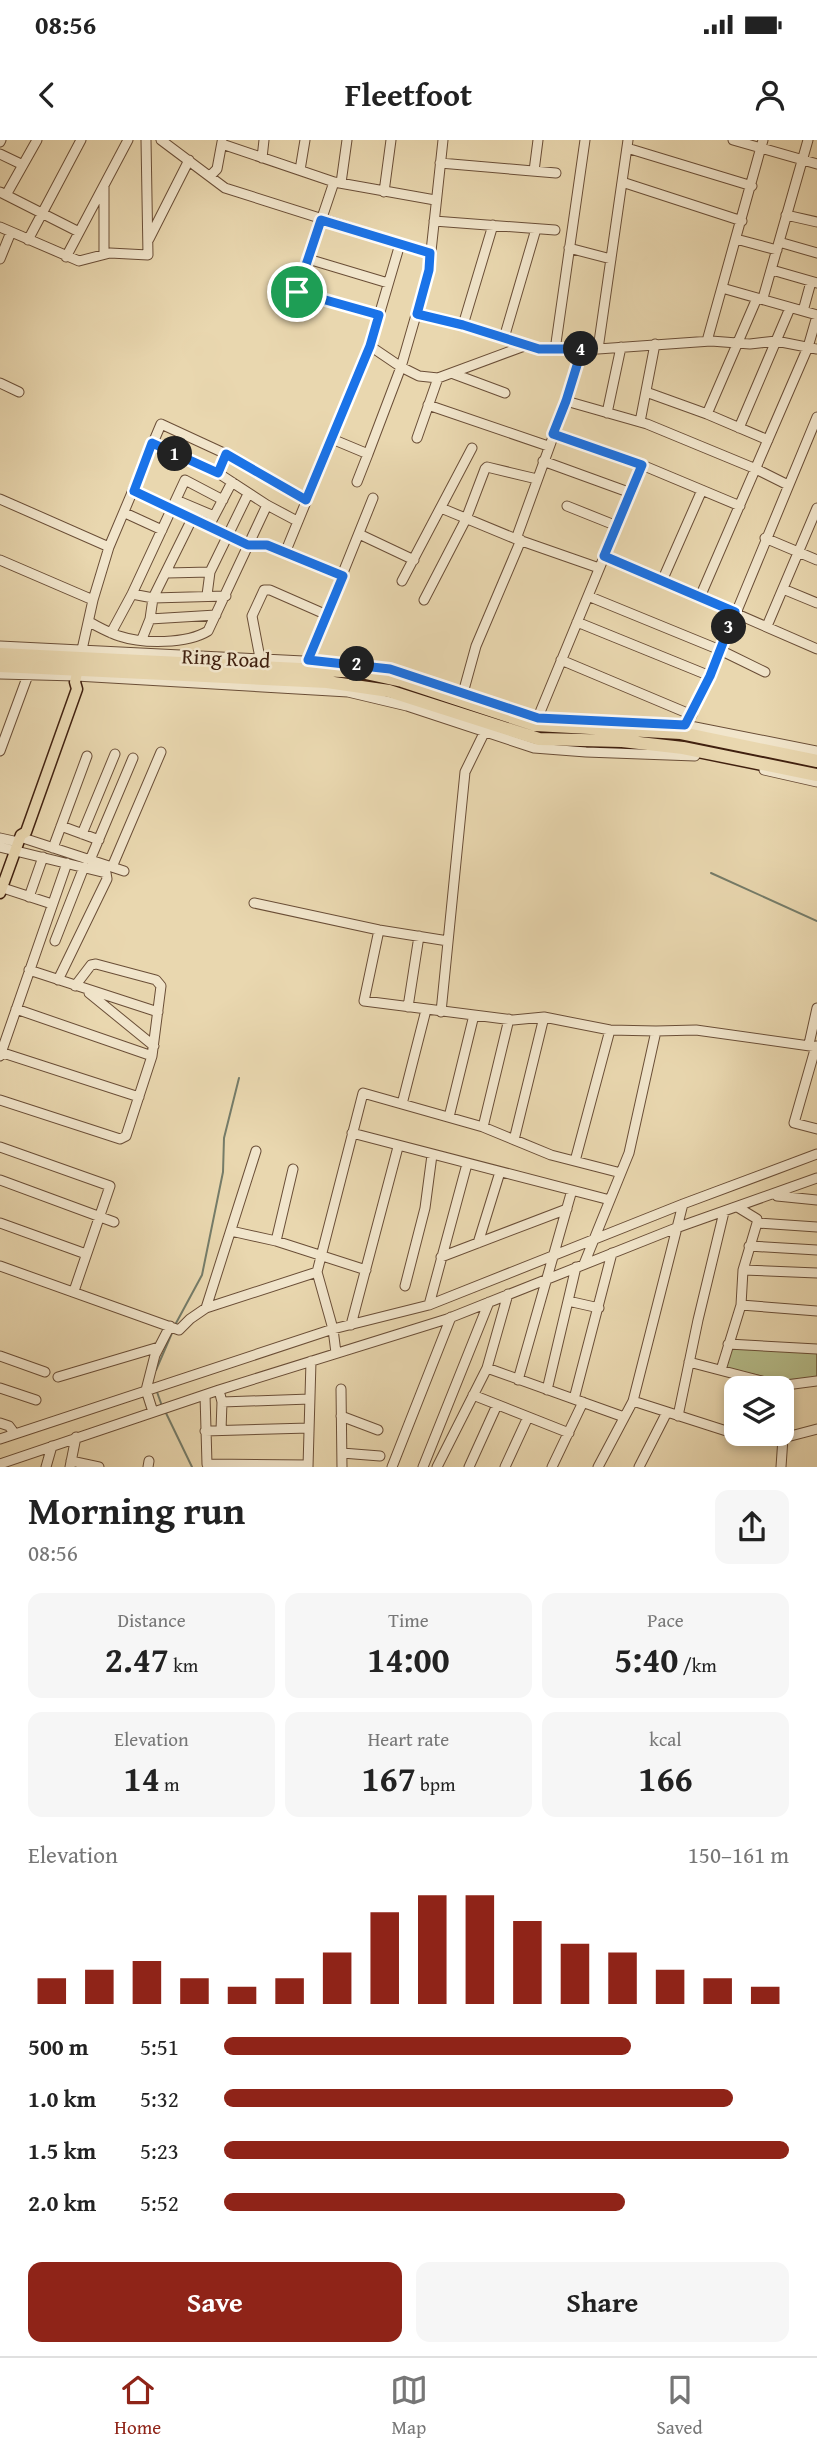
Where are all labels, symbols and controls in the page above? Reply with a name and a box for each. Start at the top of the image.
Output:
text: 08:56 [35,5,96,44]
text: Fleetfoot [345,71,472,118]
icon: back [28,76,66,114]
icon: person [751,76,789,114]
pin [267,262,327,322]
icon: arrive [278,273,316,311]
pin: 4 [564,332,598,367]
text: 4 [576,334,585,362]
pin: 1 [158,436,192,472]
text: 1 [170,439,179,467]
pin: 3 [712,610,746,644]
text: 3 [724,612,733,640]
street label: Ring Road [181,640,272,676]
pin: 2 [340,646,374,682]
text: 2 [352,649,361,677]
map controls [724,1376,794,1446]
button: layers [724,1376,794,1446]
text: Morning run [28,1482,245,1538]
button: share [715,1490,789,1564]
text: 08:56 [28,1536,78,1569]
text: Distance [117,1606,186,1634]
text: Time [388,1606,429,1634]
text: Pace [647,1606,684,1634]
text: 2.47 [105,1634,169,1685]
text: 14:00 [367,1634,450,1685]
text: 5:40 [614,1634,678,1685]
text: km [169,1651,198,1679]
text: /km [678,1651,717,1679]
text: Elevation [114,1725,189,1753]
text: Heart rate [368,1725,449,1753]
text: kcal [649,1725,682,1753]
text: 14 [124,1753,160,1804]
text: 167 [361,1753,416,1804]
text: 166 [638,1753,693,1804]
text: m [160,1770,179,1798]
text: bpm [416,1770,456,1798]
text: Elevation [28,1838,118,1871]
text: 150–161 m [688,1838,789,1871]
text: 500 m [28,2030,89,2063]
text: 5:51 [140,2030,179,2063]
text: 1.0 km [28,2082,96,2115]
text: 5:32 [140,2082,179,2115]
text: 1.5 km [28,2134,96,2167]
text: 5:23 [140,2134,179,2167]
text: 2.0 km [28,2186,96,2219]
text: 5:52 [140,2186,179,2219]
button: Save [28,2262,402,2342]
button: Share [416,2262,789,2342]
tab: Home [114,2371,161,2441]
tab: Map [390,2371,428,2441]
tab: Saved [657,2371,703,2441]

